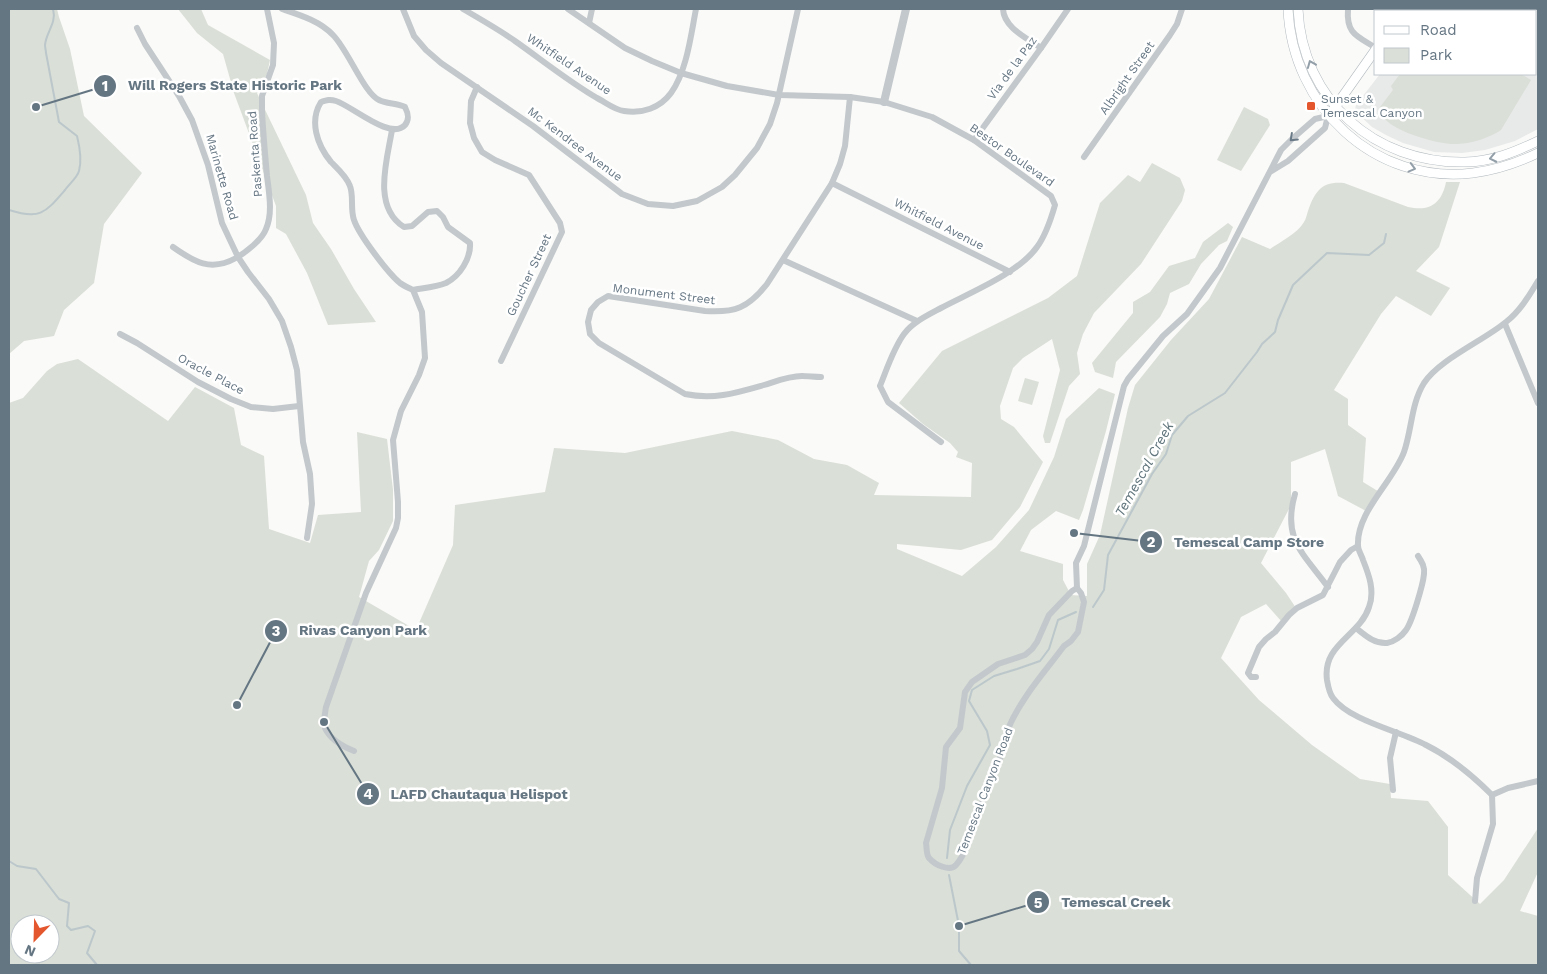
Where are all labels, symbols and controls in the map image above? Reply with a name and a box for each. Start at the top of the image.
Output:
legend [1374,10,1537,75]
text: Road [1420,21,1457,39]
street label: Whitfield Avenue [524,31,614,98]
street label: Via de la Paz [984,34,1040,102]
street label: Albright Street [1097,39,1157,117]
text: Park [1420,46,1453,64]
one-way arrow [1307,60,1318,69]
callout: Will Rogers State Historic Park [93,71,352,100]
text: 1 [102,77,108,95]
text: Will Rogers State Historic Park [128,77,342,93]
place label: Sunset & Temescal Canyon [1321,92,1423,120]
marker: Sunset & Temescal Canyon [1305,100,1317,112]
street label: Mc Kendree Avenue [525,104,625,184]
street label: Paskenta Road [245,110,265,198]
street label: Bestor Boulevard [967,121,1057,189]
street label: Marinette Road [203,132,241,222]
one-way arrow [1290,132,1299,141]
one-way arrow [1488,152,1497,163]
one-way arrow [1408,163,1416,173]
street label: Whitfield Avenue [892,195,986,253]
street label: Goucher Street [504,232,554,318]
street label: Monument Street [612,281,716,307]
street label: Oracle Place [175,351,247,397]
water label: Temescal Creek [1111,419,1177,519]
callout: Temescal Camp Store [1139,528,1334,557]
text: 2 [1147,533,1156,551]
text: Temescal Camp Store [1174,534,1324,550]
callout: Rivas Canyon Park [264,616,437,645]
text: 3 [272,622,281,640]
text: Rivas Canyon Park [299,622,427,638]
street label: Temescal Canyon Road [954,726,1016,856]
callout: LAFD Chautaqua Helispot [355,779,577,808]
text: 4 [363,785,373,803]
text: LAFD Chautaqua Helispot [390,786,568,802]
callout: Temescal Creek [1026,888,1180,917]
text: 5 [1034,894,1043,912]
text: Temescal Creek [1061,894,1171,910]
north arrow [10,914,60,964]
text: N [22,942,38,960]

